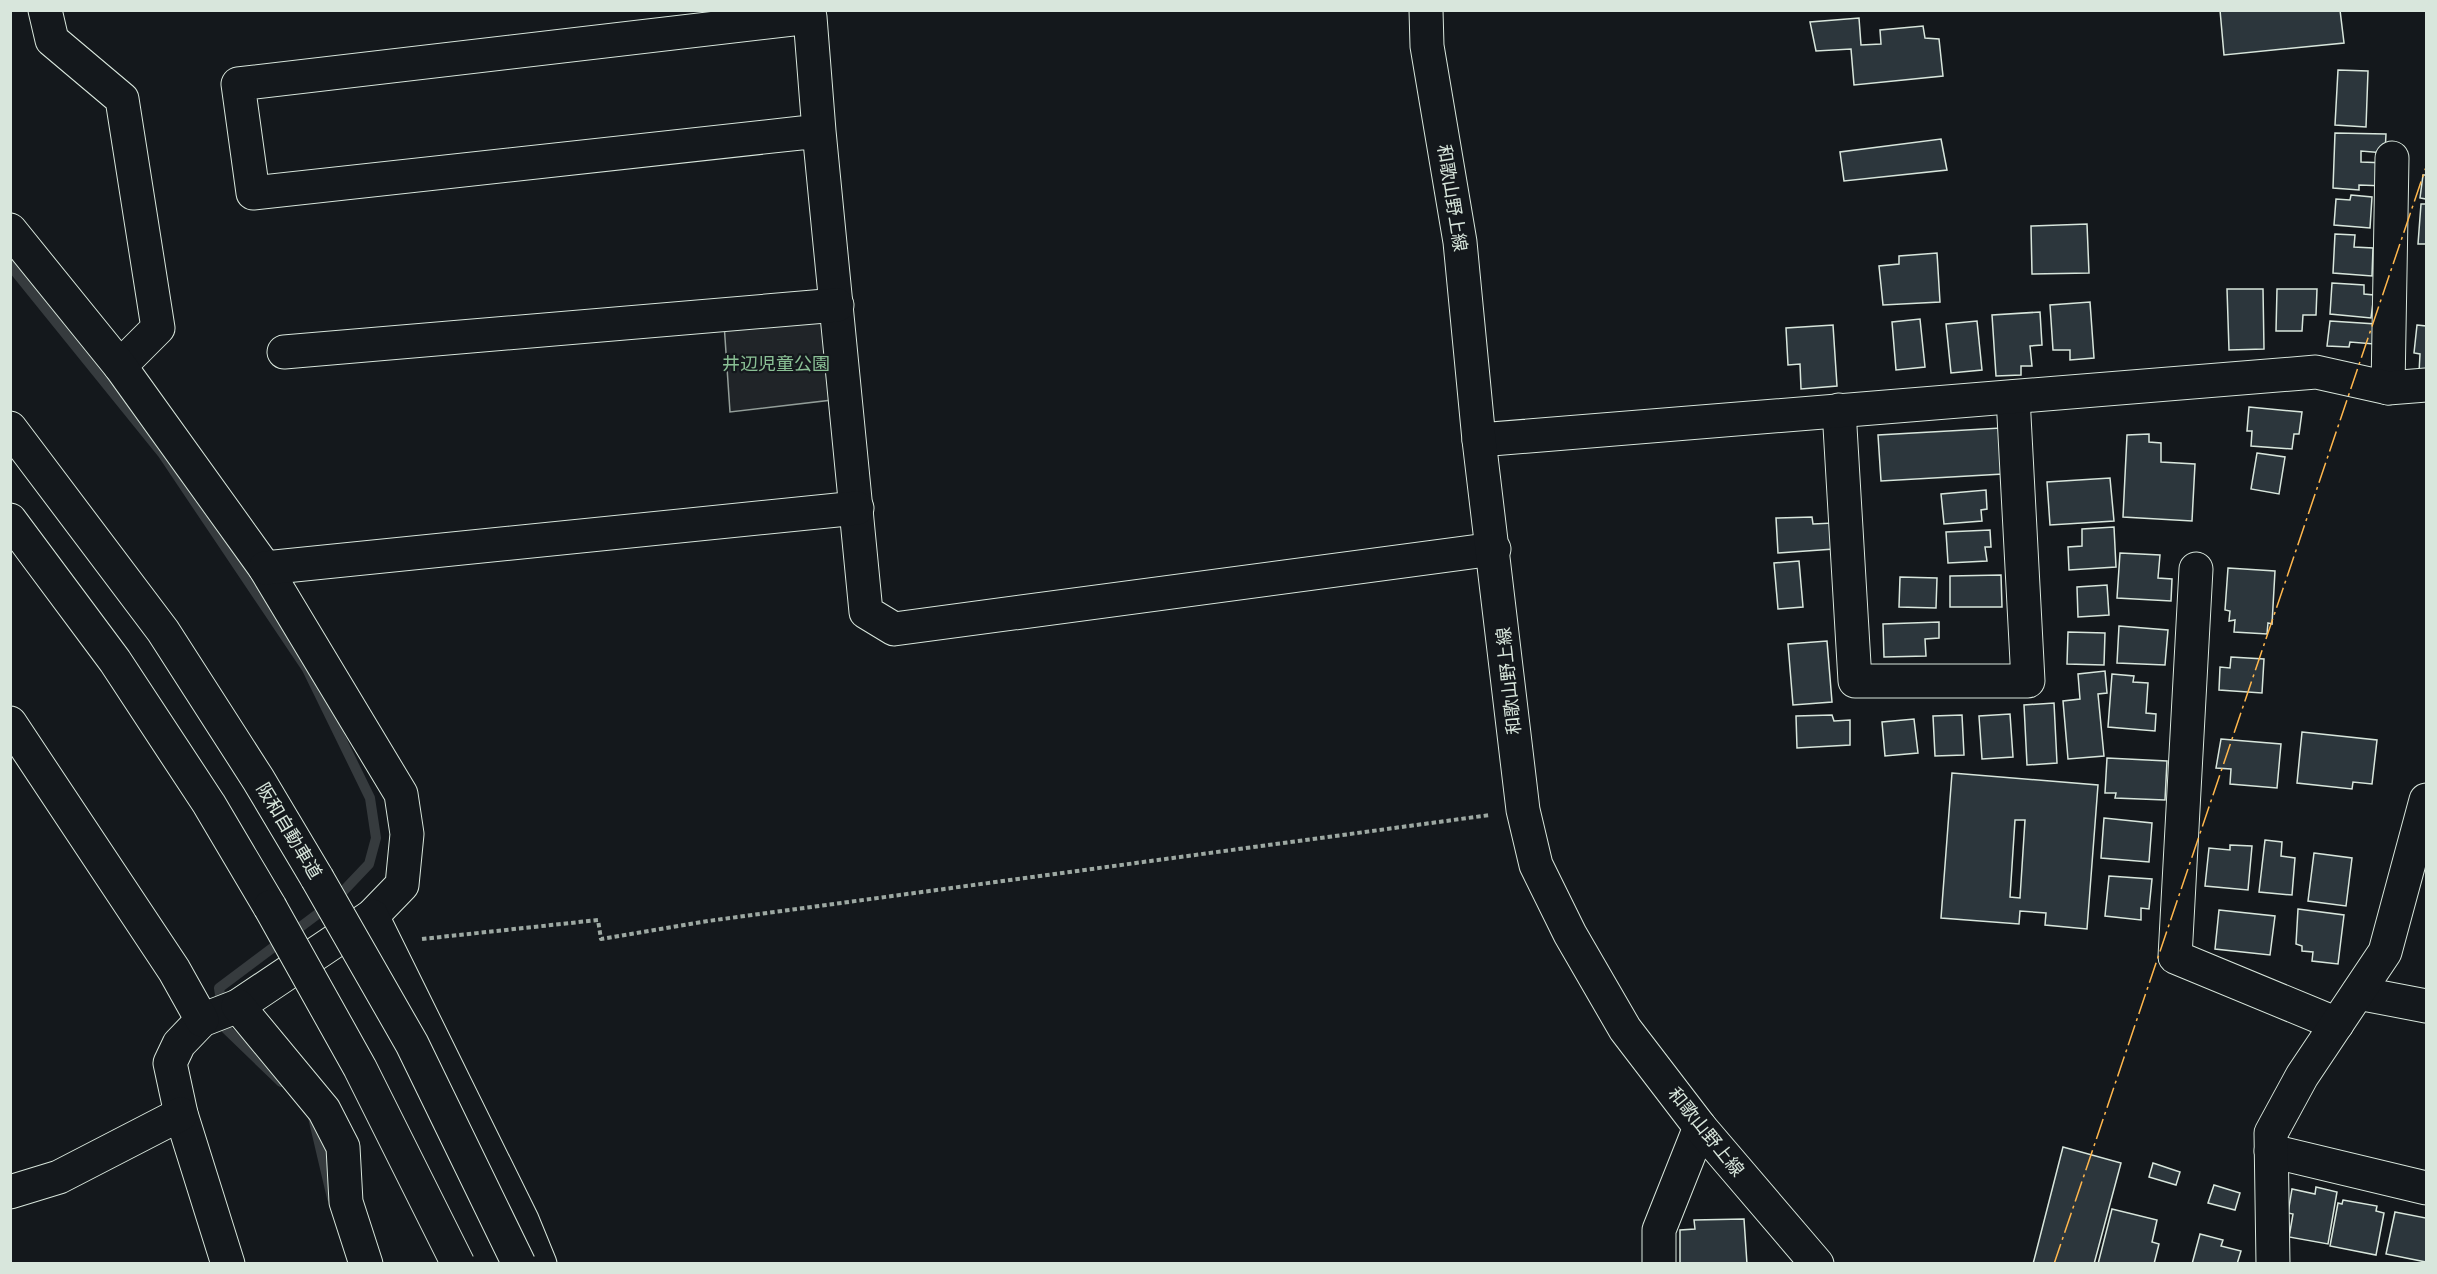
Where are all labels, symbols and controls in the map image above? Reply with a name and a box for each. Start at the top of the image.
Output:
street label: 和歌山野上線 [1433,143,1471,253]
park label: 井辺児童公園 [722,353,830,375]
street label: 和歌山野上線 [1492,626,1526,736]
street label: 阪和自動車道 [252,779,326,883]
street label: 和歌山野上線 [1663,1083,1749,1181]

